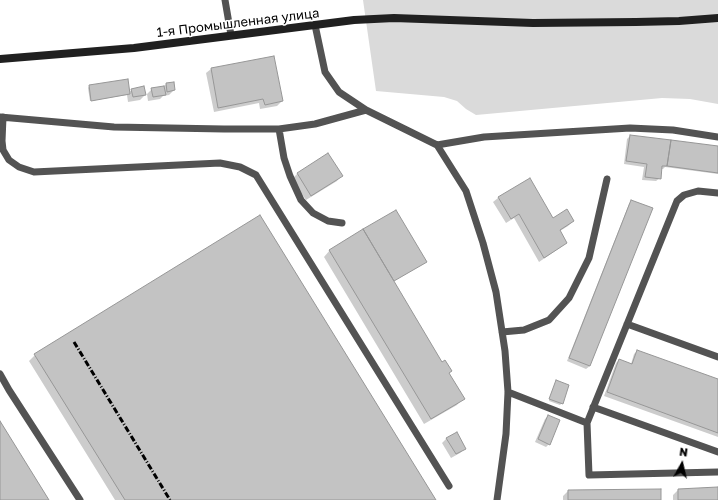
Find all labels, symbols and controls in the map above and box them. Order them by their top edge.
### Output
street label: 1-я Промышленная улица [156,5,320,41]
north arrow [662,444,702,484]
text: N [679,445,689,459]

